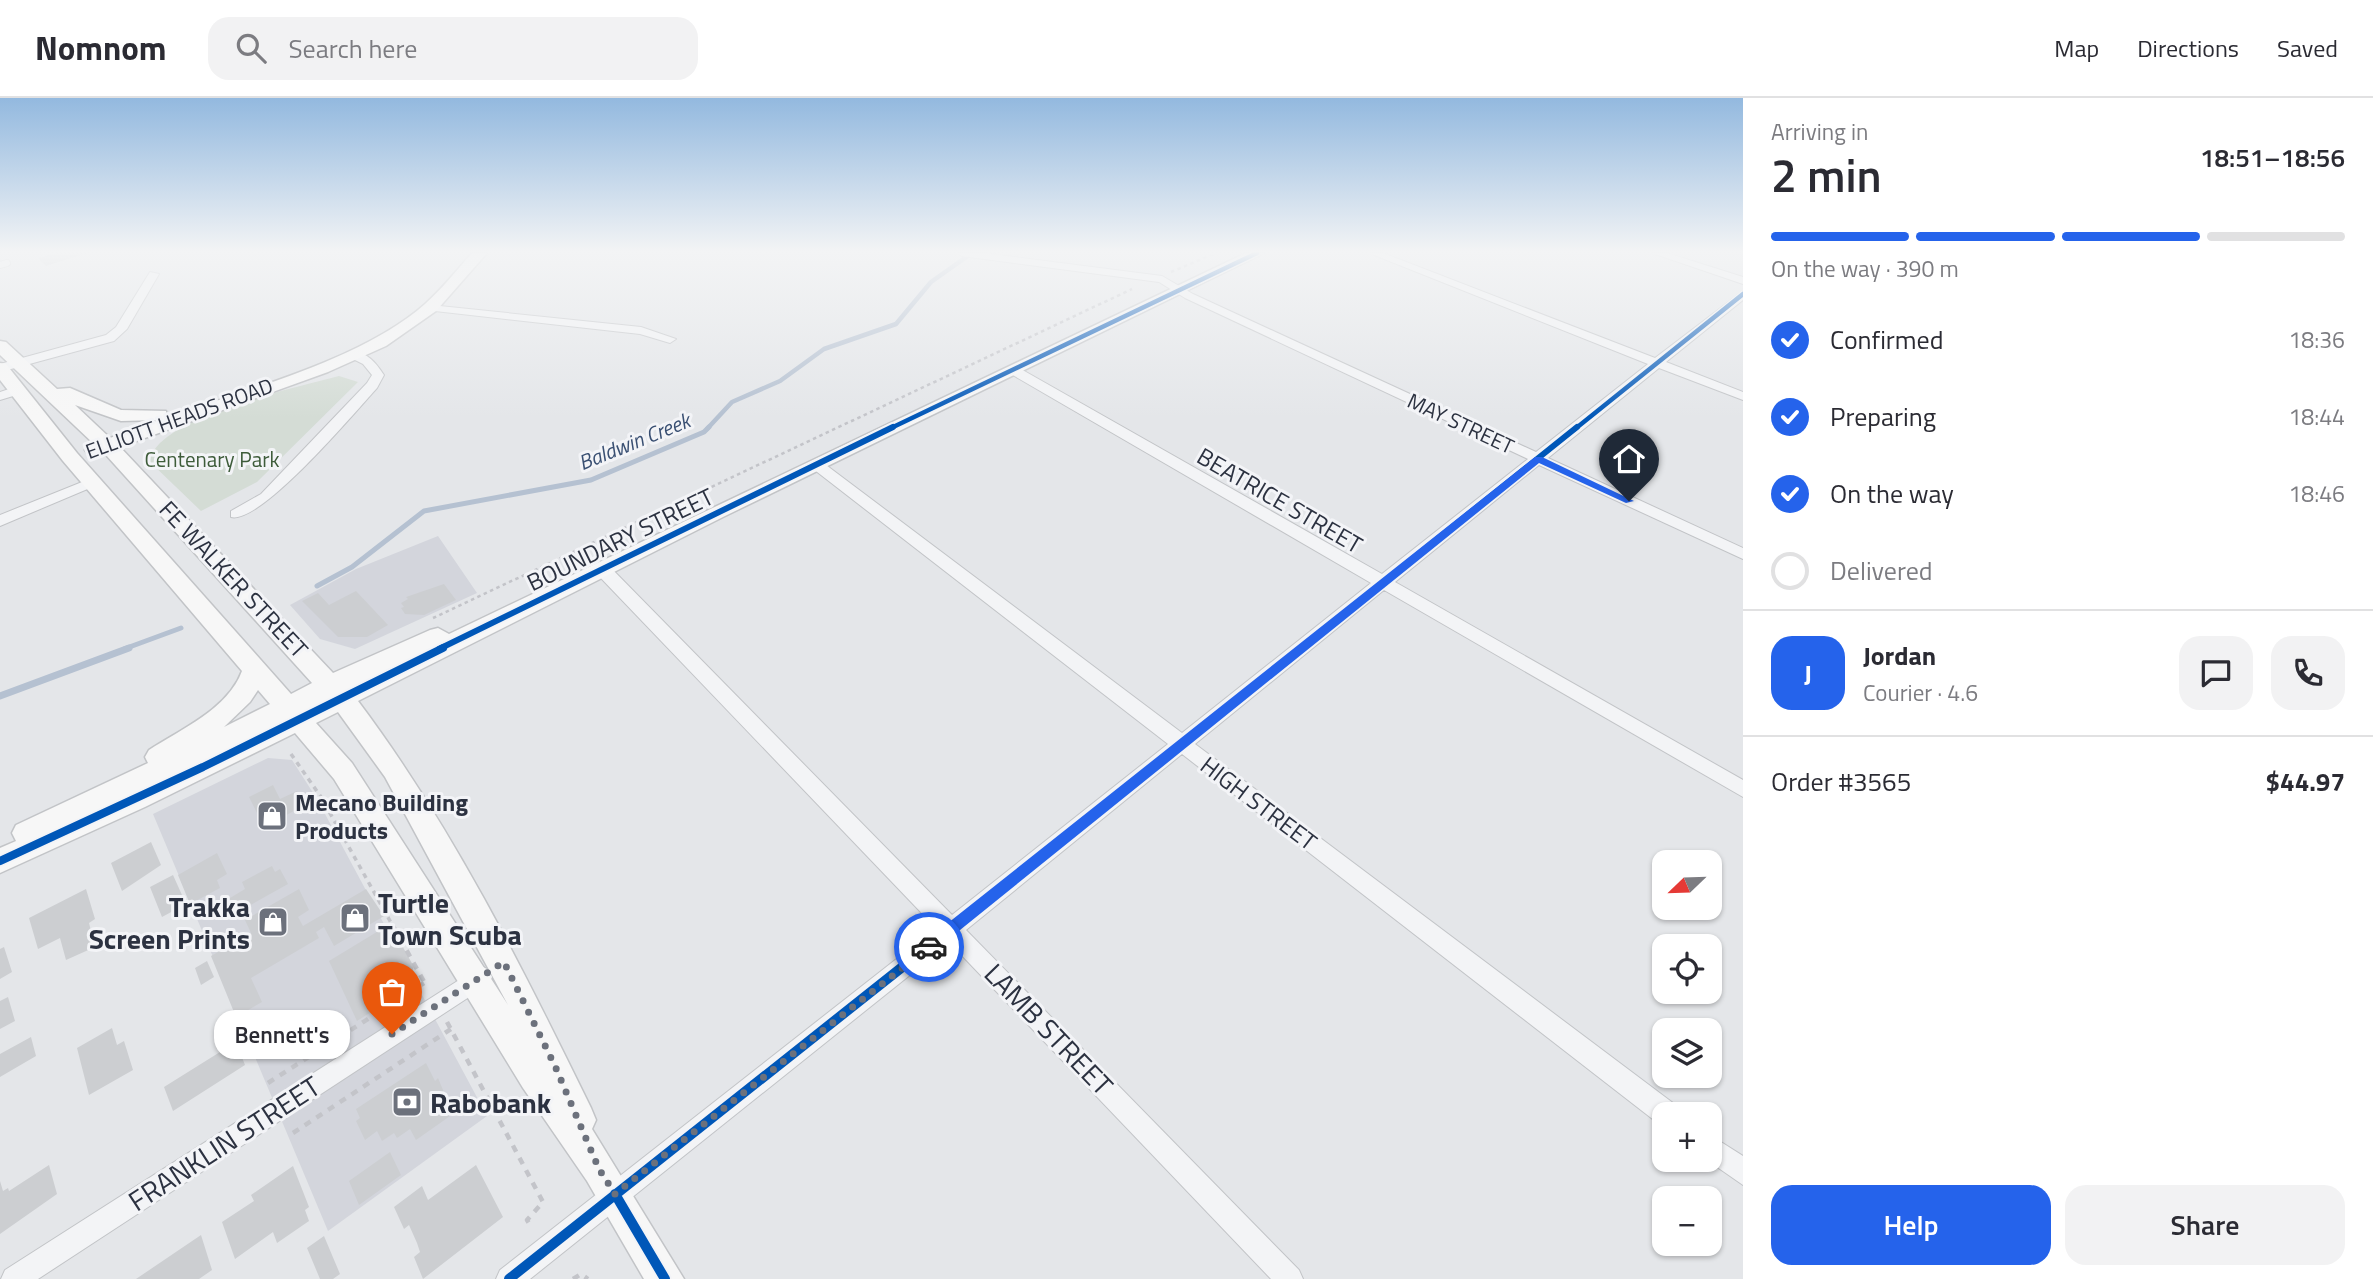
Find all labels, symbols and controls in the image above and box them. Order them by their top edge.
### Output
search box [208,17,698,80]
text: Nomnom [35,23,166,73]
icon: search [232,29,270,67]
text: Search here [288,29,417,68]
text: Map [2054,30,2099,66]
text: Directions [2137,30,2239,66]
text: Saved [2277,30,2338,66]
text: Arriving in [1771,114,1868,149]
text: 18:51–18:56 [2200,138,2345,177]
text: 2 min [1771,140,1882,210]
text: On the way · 390 m [1771,251,1959,286]
text: Confirmed [1830,320,1944,359]
icon: check [1771,321,1809,359]
text: 18:36 [2288,322,2345,357]
street label: ELLIOTT HEADS ROAD [81,369,277,467]
street label: MAY STREET [1402,384,1520,462]
text: Preparing [1830,397,1936,436]
icon: check [1771,398,1809,436]
text: 18:44 [2288,399,2345,434]
water label: Baldwin Creek [573,403,697,478]
pin [1599,429,1659,501]
street label: BEATRICE STREET [1191,438,1370,562]
icon: home [1610,440,1648,478]
park label: Centenary Park [144,443,280,475]
text: On the way [1830,474,1954,513]
icon: check [1771,475,1809,513]
text: 18:46 [2288,476,2345,511]
street label: BOUNDARY STREET [521,478,720,600]
street label: FE WALKER STREET [151,492,317,666]
text: Delivered [1830,551,1933,590]
text: Jordan [1863,636,1936,675]
button: chat [2179,636,2253,710]
button: phone [2271,636,2345,710]
text: J [1804,654,1812,693]
text: Courier · 4.6 [1863,675,1978,710]
street label: HIGH STREET [1193,747,1325,859]
text: Order #3565 [1771,762,1911,801]
text: $44.97 [2266,762,2345,801]
place label: Mecano Building Products [295,784,468,848]
shop icon: Mecano Building Products [255,799,289,833]
north arrow [1652,850,1722,920]
map controls [1652,850,1722,1256]
place label: Turtle Town Scuba [378,881,522,956]
place label: Trakka Screen Prints [89,885,250,960]
shop icon: Turtle Town Scuba [338,901,372,935]
shop icon: Trakka Screen Prints [256,905,290,939]
courier [894,912,964,982]
icon: car [910,928,948,966]
button: locate [1652,934,1722,1004]
street label: LAMB STREET [975,953,1124,1105]
pin [362,962,422,1034]
icon: bag [373,973,411,1011]
callout: Bennett's [214,1010,350,1058]
text: Bennett's [235,1017,330,1052]
button: layers [1652,1018,1722,1088]
street label: FRANKLIN STREET [119,1064,329,1221]
place label: Rabobank [430,1081,552,1124]
bank icon: Rabobank [390,1085,424,1119]
button: + [1652,1102,1722,1172]
button: Help [1771,1185,2051,1265]
button: Share [2065,1185,2345,1265]
button: − [1652,1186,1722,1256]

